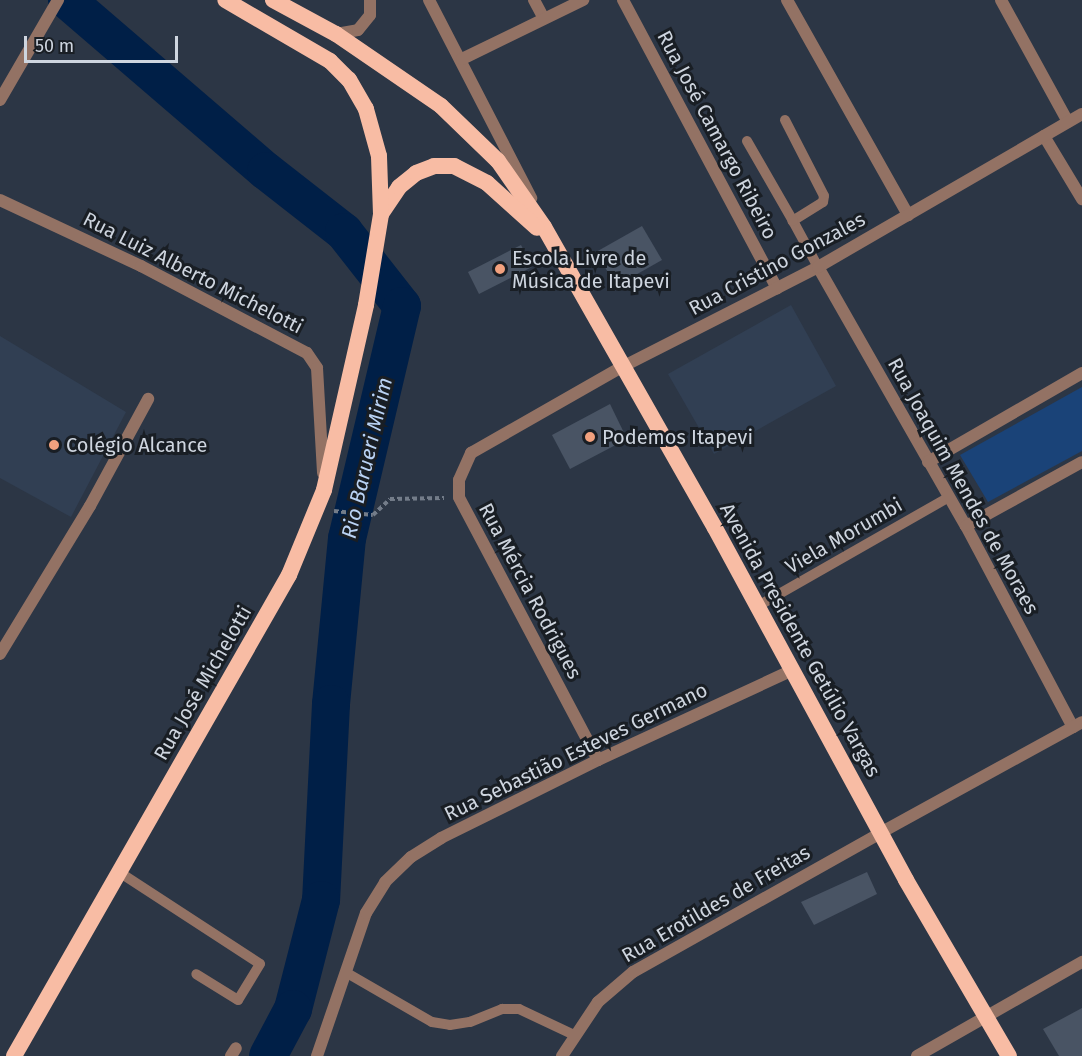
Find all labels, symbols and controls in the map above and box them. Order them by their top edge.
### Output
scale bar [27,24,182,62]
street label: Rua José Camargo Ribeiro [652,27,782,243]
text: 50 m [35,35,74,57]
street label: Rua Luiz Alberto Michelotti [79,207,307,339]
street label: Rua Cristino Gonzales [685,207,869,321]
place label: Escola Livre de Música de Itapevi [512,246,670,293]
marker: Escola Livre de Música de Itapevi [493,262,507,276]
street label: Rua Joaquim Mendes de Moraes [882,354,1044,618]
water label: Rio Barueri Mirim [336,375,398,541]
place label: Podemos Itapevi [602,425,753,449]
marker: Podemos Itapevi [583,430,597,444]
place label: Colégio Alcance [66,433,207,457]
marker: Colégio Alcance [47,438,61,452]
street label: Viela Morumbi [781,493,907,579]
street label: Rua Mércia Rodrigues [473,499,587,683]
street label: Avenida Presidente Getúlio Vargas [715,499,885,781]
street label: Rua José Michelotti [149,602,257,764]
street label: Rua Sebastião Esteves Germano [441,678,711,826]
street label: Rua Erotildes de Freitas [618,840,814,968]

